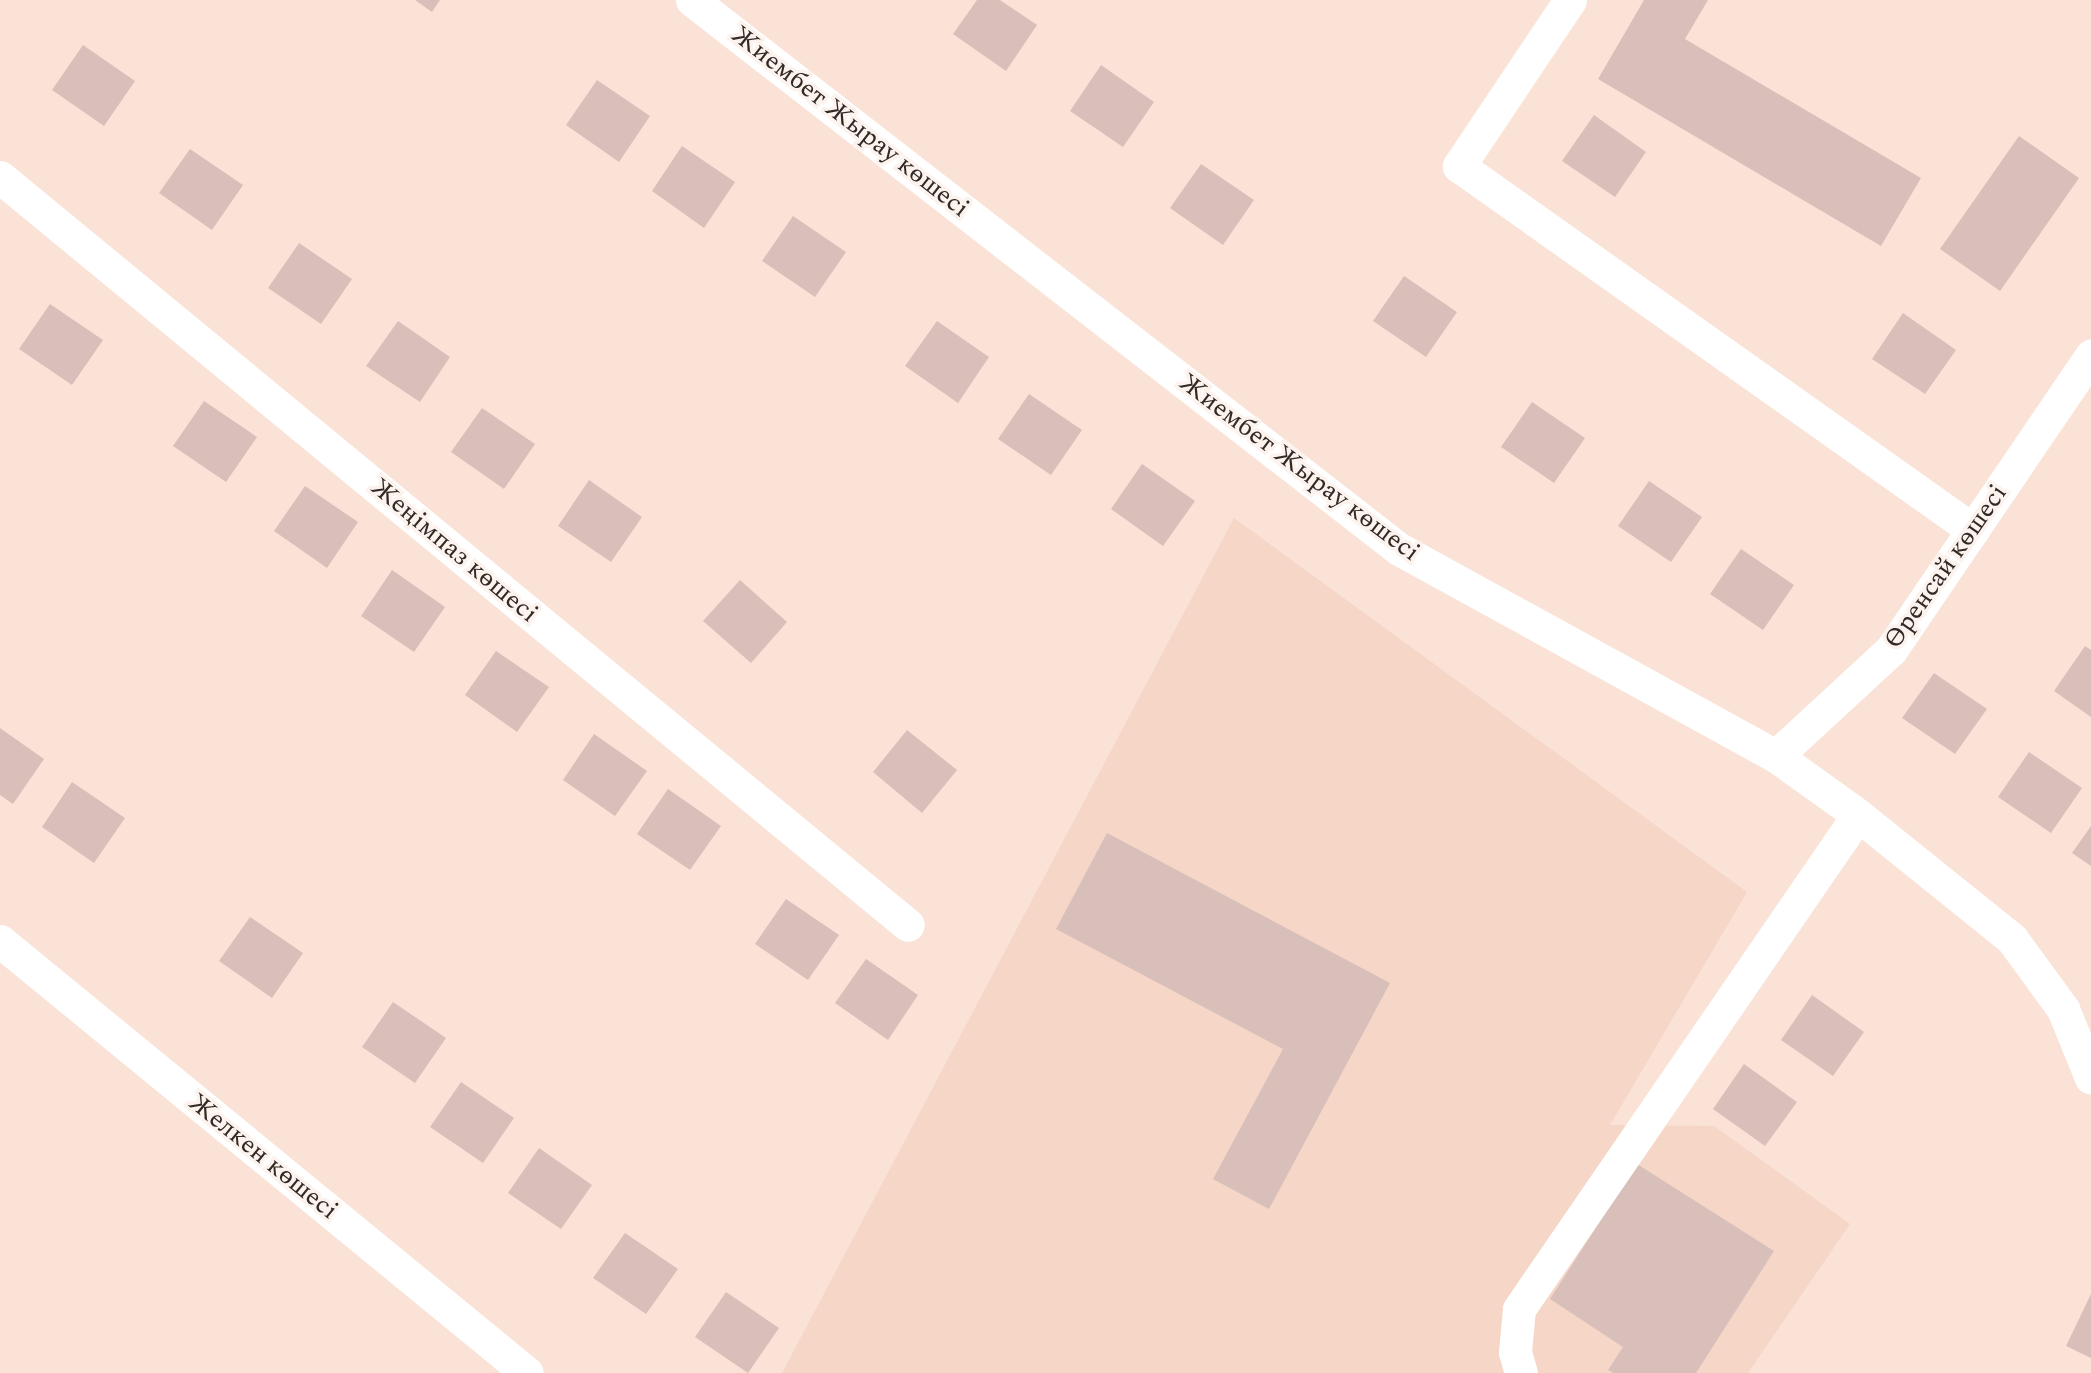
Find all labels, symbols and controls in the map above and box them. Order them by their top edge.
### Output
street label: Жиембет Жырау көшесі [725,20,975,224]
street label: Жиембет Жырау көшесі [1173,367,1425,569]
street label: Жеңімпаз көшесі [364,472,544,630]
street label: Өренсай көшесі [1878,479,2014,655]
street label: Желкен көшесі [182,1087,344,1227]

